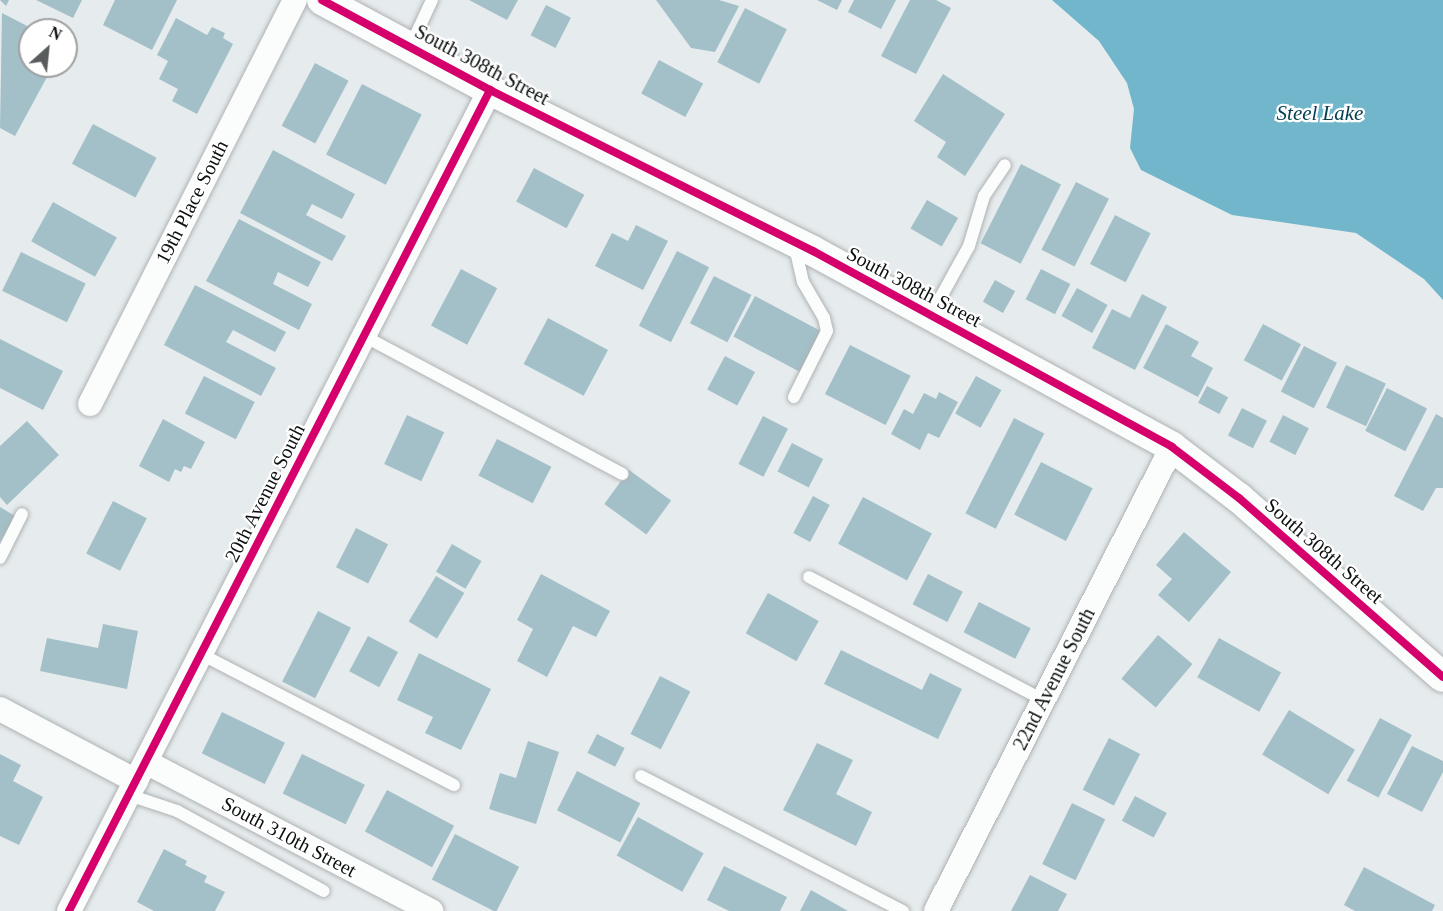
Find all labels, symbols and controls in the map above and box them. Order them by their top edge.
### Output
north arrow [18,18,78,78]
street label: South 308th Street [411,19,553,111]
text: N [46,23,65,43]
water label: Steel Lake [1277,100,1363,126]
street label: 19th Place South [151,136,233,268]
street label: South 308th Street [843,241,985,333]
street label: 20th Avenue South [220,419,310,567]
street label: South 308th Street [1260,493,1388,609]
street label: 22nd Avenue South [1008,603,1100,755]
street label: South 310th Street [218,791,360,883]

